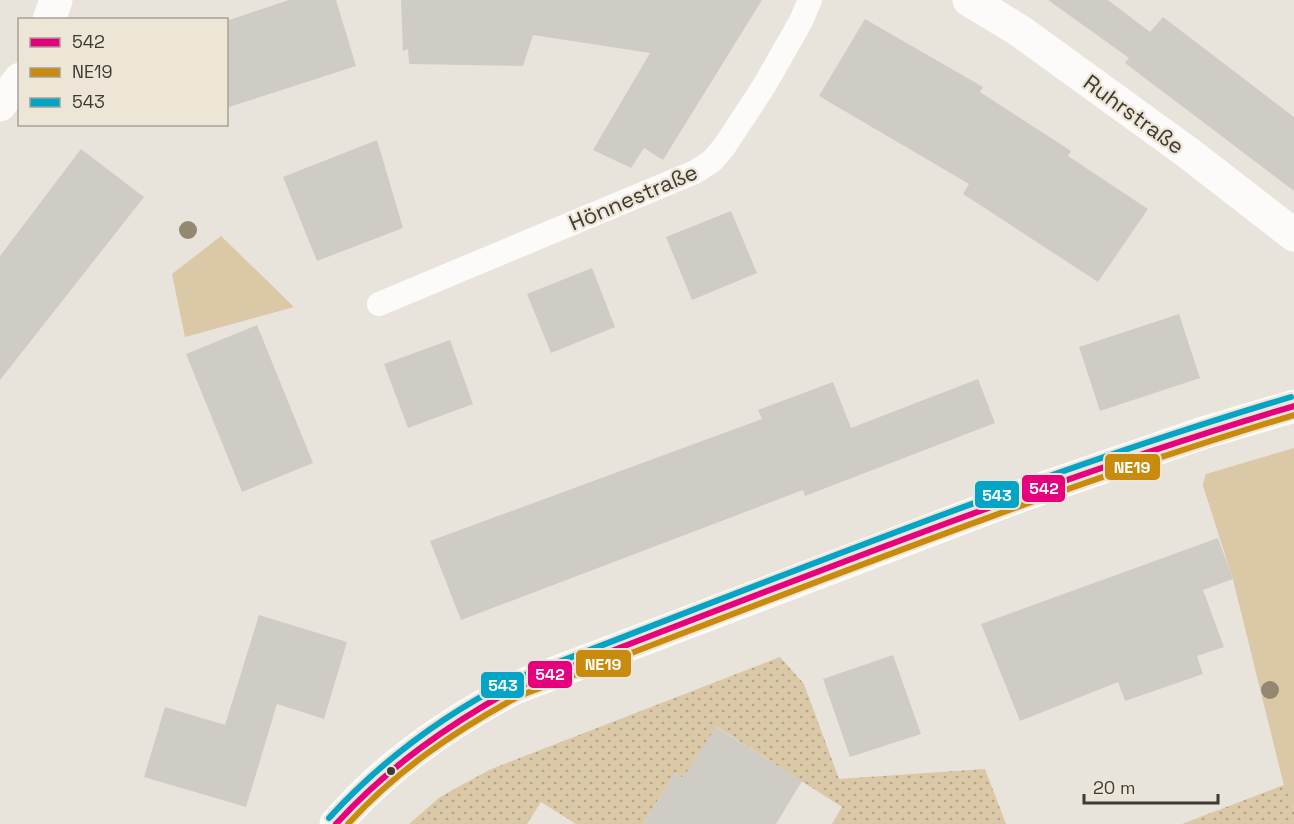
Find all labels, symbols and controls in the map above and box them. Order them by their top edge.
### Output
legend [18,18,228,126]
text: 542 [72,30,105,53]
text: NE19 [72,60,113,83]
street label: Ruhrstraße [1078,68,1190,160]
text: 543 [72,90,105,113]
street label: Hönnestraße [565,157,701,237]
line badge: NE19 [1104,453,1161,481]
text: NE19 [1114,457,1150,478]
line badge: 542 [1021,474,1066,503]
text: 542 [1029,478,1059,499]
line badge: 543 [974,480,1020,509]
text: 543 [982,485,1012,506]
line badge: NE19 [575,649,632,678]
text: NE19 [585,654,621,675]
line badge: 542 [527,660,573,689]
text: 542 [535,664,565,685]
line badge: 543 [480,671,525,699]
text: 543 [488,675,518,696]
unlabelled marker [385,765,397,777]
scale bar [1084,767,1218,805]
text: 20 m [1093,776,1136,799]

